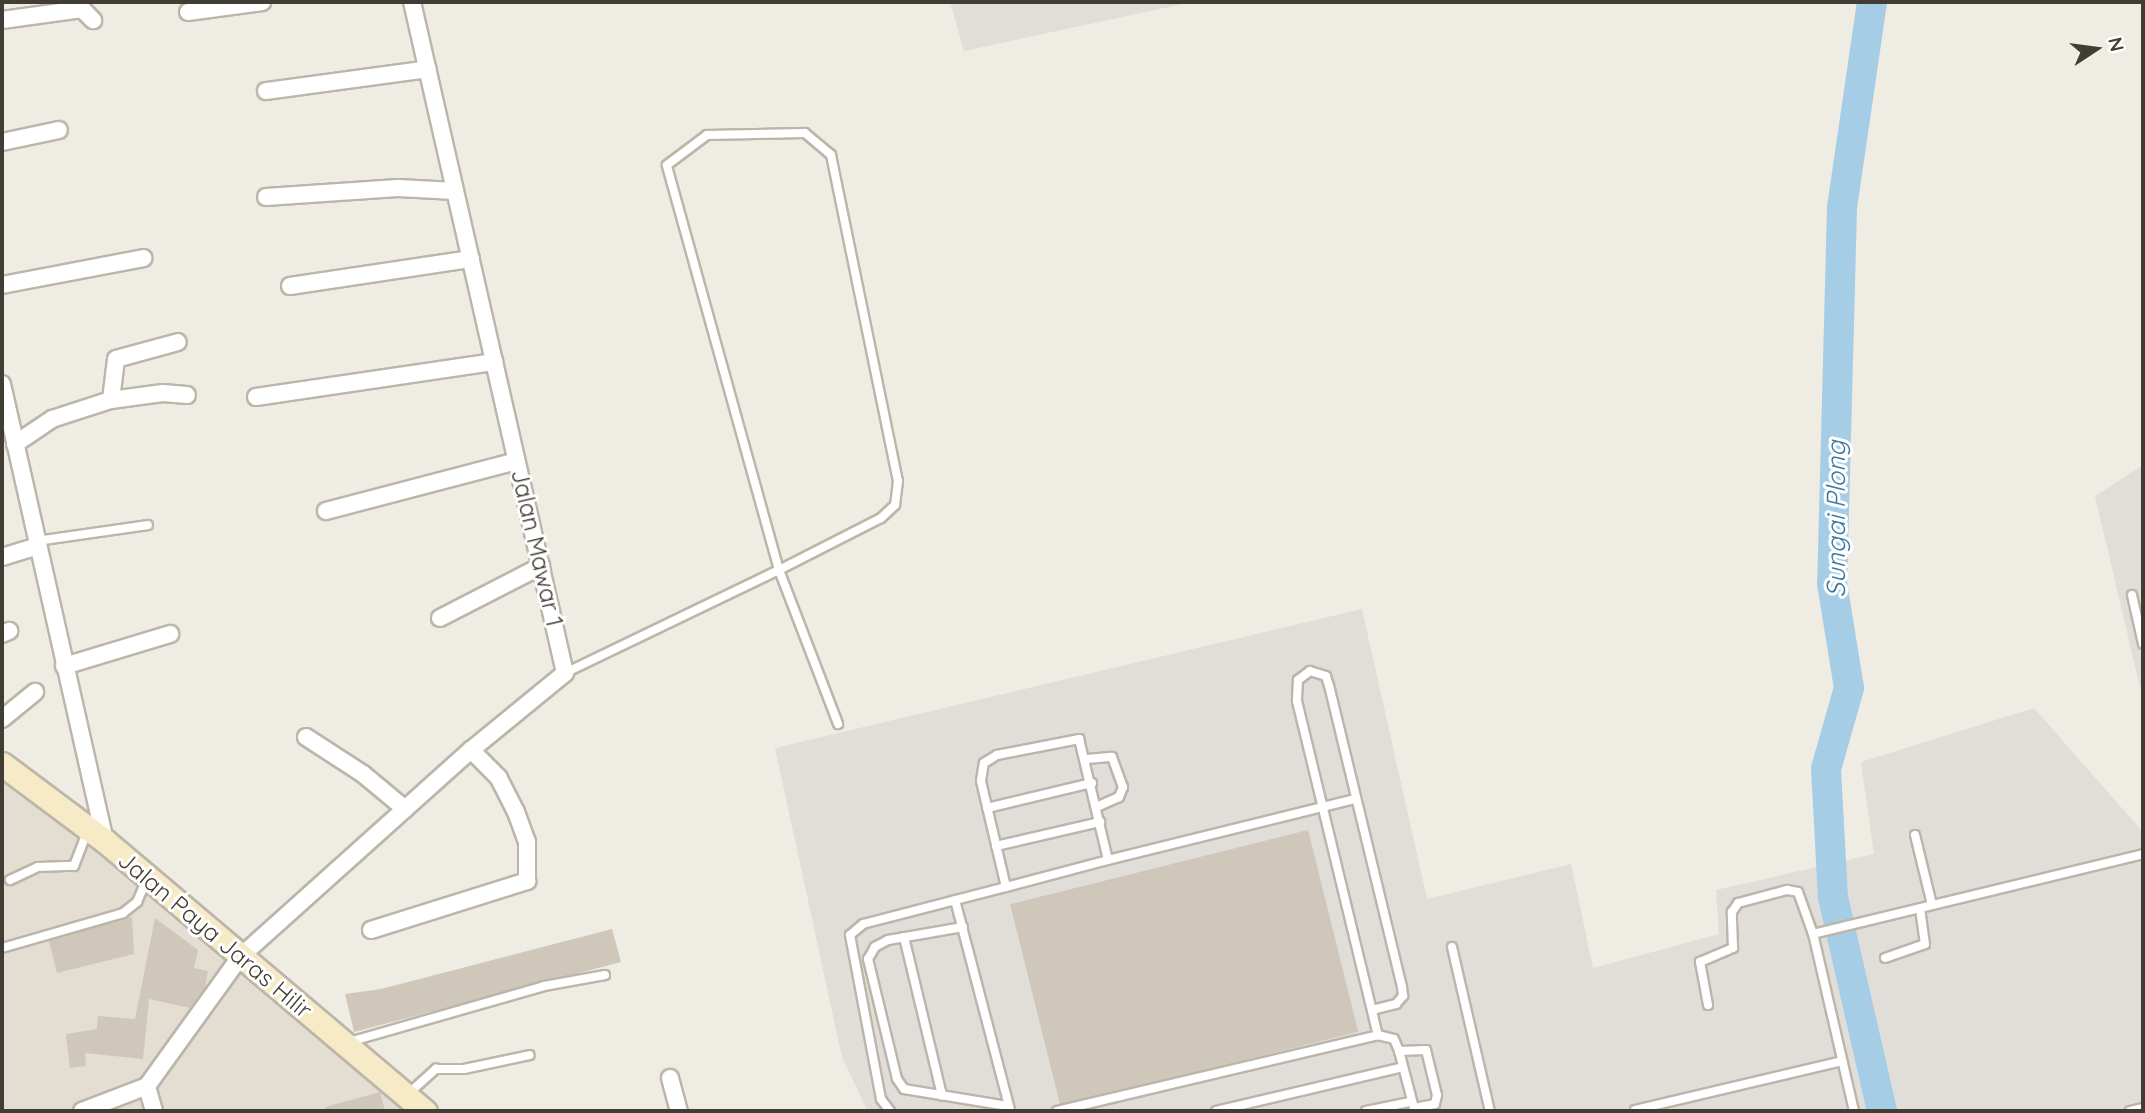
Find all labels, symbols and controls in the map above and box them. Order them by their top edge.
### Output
north arrow [2061,14,2131,84]
text: N [2103,35,2130,54]
water label: Sungai Plong [1820,440,1852,598]
street label: Jalan Mawar 1 [505,467,569,629]
street label: Jalan Paya Jaras Hilir [112,846,318,1024]

